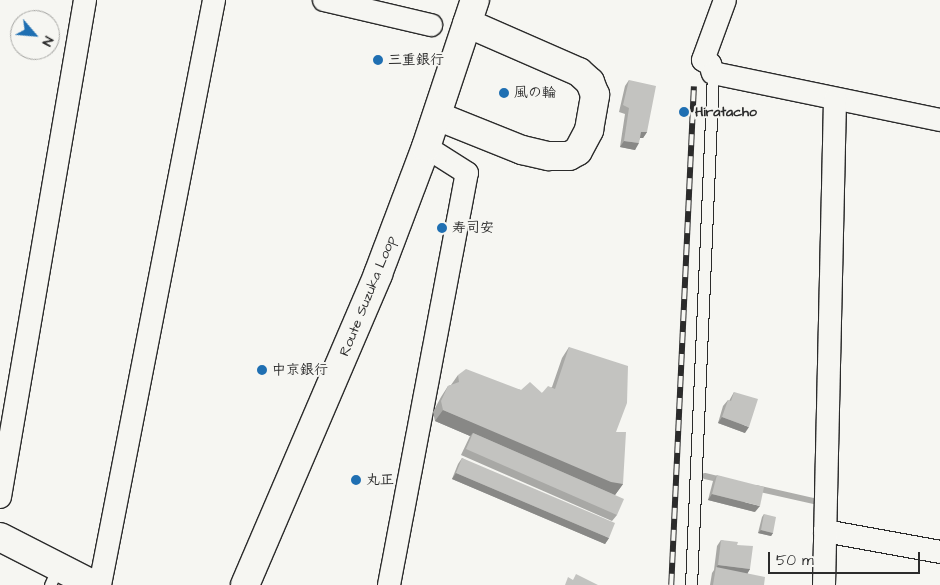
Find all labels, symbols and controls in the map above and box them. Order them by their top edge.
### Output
north arrow [10,10,60,60]
text: N [37,33,58,50]
place label: 三重銀行 [388,52,444,68]
marker: 三重銀行 [372,54,384,66]
place label: 風の輪 [514,85,556,101]
marker: 風の輪 [498,87,510,99]
place label: Hiratacho [695,104,757,120]
marker: Hiratacho [677,105,691,119]
place label: 寿司安 [452,220,494,236]
marker: 寿司安 [436,222,448,234]
street label: Route Suzuka Loop [336,233,400,359]
place label: 中京銀行 [272,362,328,378]
marker: 中京銀行 [256,364,268,376]
place label: 丸正 [366,472,394,488]
marker: 丸正 [350,474,362,486]
scale bar [770,542,922,574]
text: 50 m [776,550,814,571]

